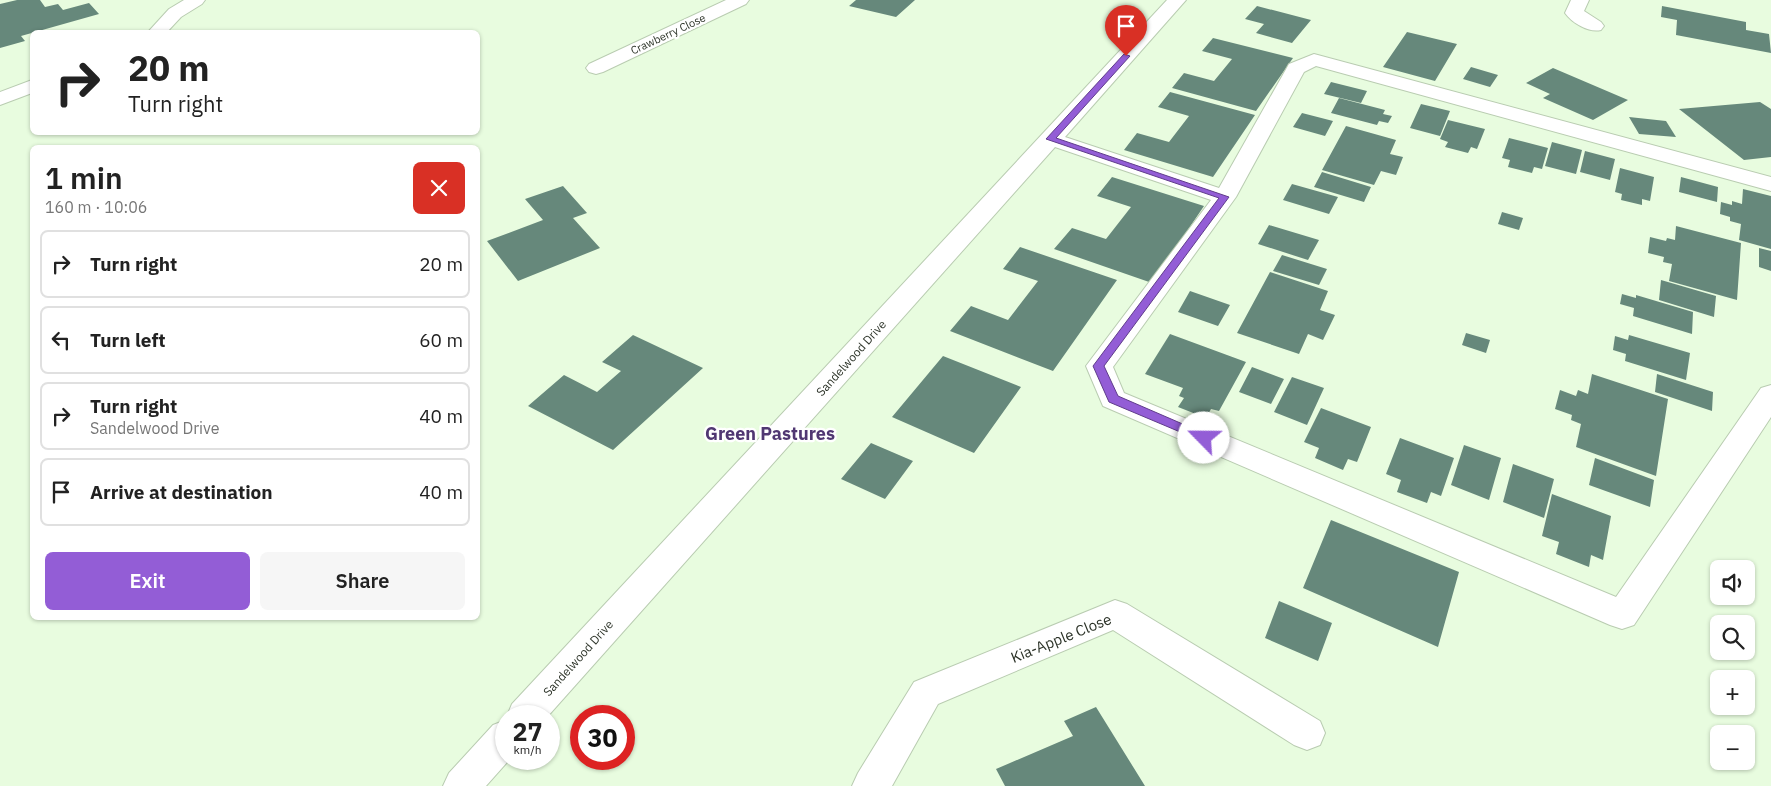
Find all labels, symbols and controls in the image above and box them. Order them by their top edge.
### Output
pin [1105,5,1147,56]
street label: Crawberry Close [628,11,708,57]
icon: arrive [1112,12,1140,40]
text: 20 m [128,45,210,91]
icon: right [45,50,110,115]
text: Turn right [128,89,223,118]
text: 1 min [45,158,123,197]
button: close [413,162,465,214]
text: 160 m · 10:06 [45,197,147,217]
icon: right [47,250,75,278]
text: Turn right [90,252,177,276]
text: 20 m [419,252,463,276]
street label: Sandelwood Drive [813,317,889,399]
icon: left [47,326,75,354]
text: Turn left [90,328,166,352]
text: 60 m [419,328,463,352]
text: Turn right [90,394,177,418]
icon: right [47,402,75,430]
text: 40 m [419,404,463,428]
position arrow [1177,411,1229,463]
text: Sandelwood Drive [90,418,220,438]
district label: Green Pastures [705,422,835,445]
icon: arrive [47,478,75,506]
text: Arrive at destination [90,480,273,504]
text: 40 m [419,480,463,504]
button: Exit [45,552,250,610]
button: Share [260,552,465,610]
map controls [1710,560,1755,770]
button: sound [1710,560,1755,605]
street label: Kia-Apple Close [1008,609,1114,667]
button: search [1710,615,1755,660]
street label: Sandelwood Drive [540,617,616,699]
button: + [1710,670,1755,715]
speed limit sign: 30 [570,705,635,770]
text: 27 [512,715,543,748]
button: − [1710,725,1755,770]
text: km/h [513,742,542,757]

